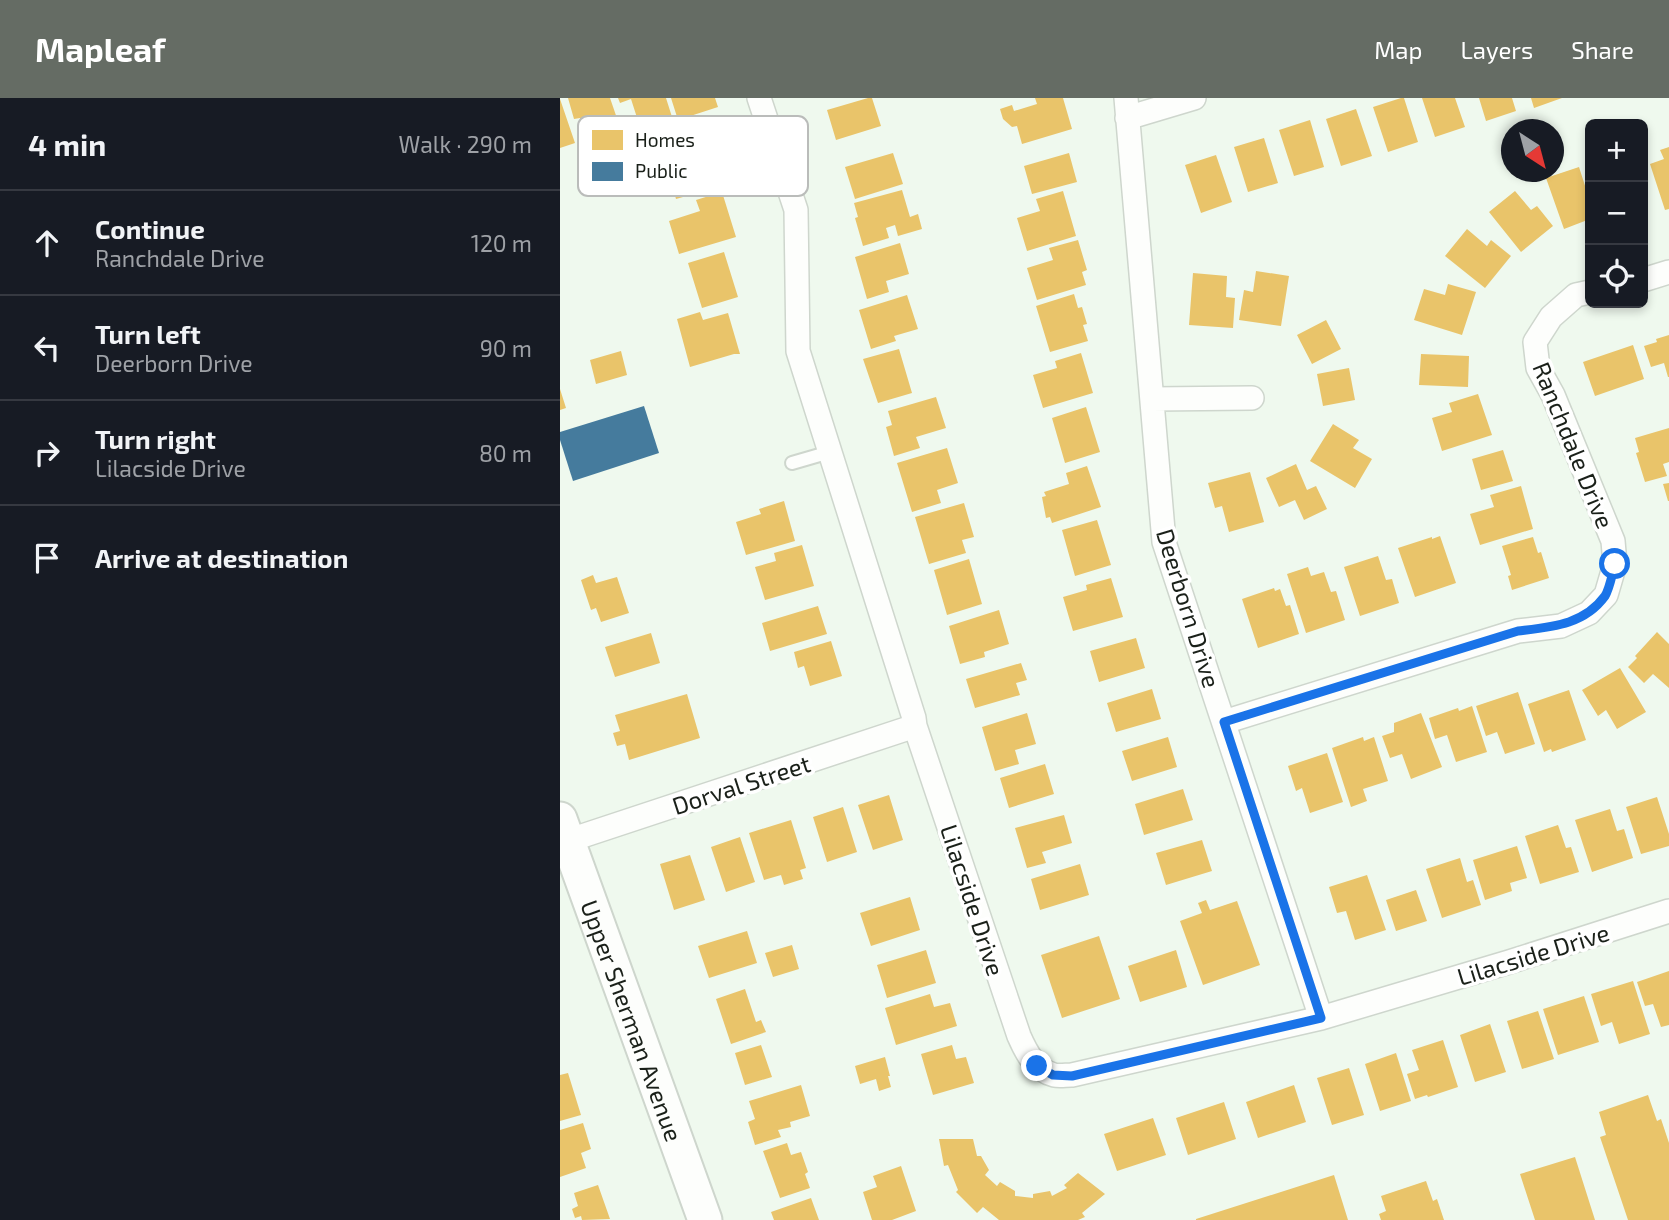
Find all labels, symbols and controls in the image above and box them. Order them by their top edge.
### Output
text: Mapleaf [35,29,165,69]
text: Map [1374,35,1422,64]
text: Layers [1460,35,1533,64]
text: Share [1571,35,1634,64]
legend [578,116,808,196]
north arrow [1501,119,1564,182]
map controls [1585,119,1648,308]
button: + [1585,119,1648,182]
text: 4 min [28,126,106,162]
text: Homes [635,128,695,151]
text: Walk · 290 m [399,130,532,158]
text: Public [635,159,688,182]
button: − [1585,182,1648,245]
text: Continue [95,213,205,244]
icon: ahead [28,224,66,262]
text: 120 m [471,229,532,257]
text: Ranchdale Drive [95,244,265,272]
button: locate [1585,245,1648,308]
text: Turn left [95,318,201,349]
icon: left [28,329,66,367]
text: 90 m [480,334,532,362]
text: Deerborn Drive [95,349,253,377]
street label: Ranchdale Drive [1527,358,1621,532]
text: Turn right [95,423,216,454]
icon: right [28,434,66,472]
text: 80 m [479,439,532,467]
text: Lilacside Drive [95,454,246,482]
street label: Deerborn Drive [1151,525,1227,691]
icon: arrive [28,539,66,577]
text: Arrive at destination [95,542,348,573]
route start [1599,548,1630,579]
street label: Dorval Street [668,748,814,820]
street label: Lilacside Drive [935,821,1011,979]
street label: Upper Sherman Avenue [576,896,690,1145]
street label: Lilacside Drive [1453,917,1613,991]
route end [1021,1050,1052,1081]

